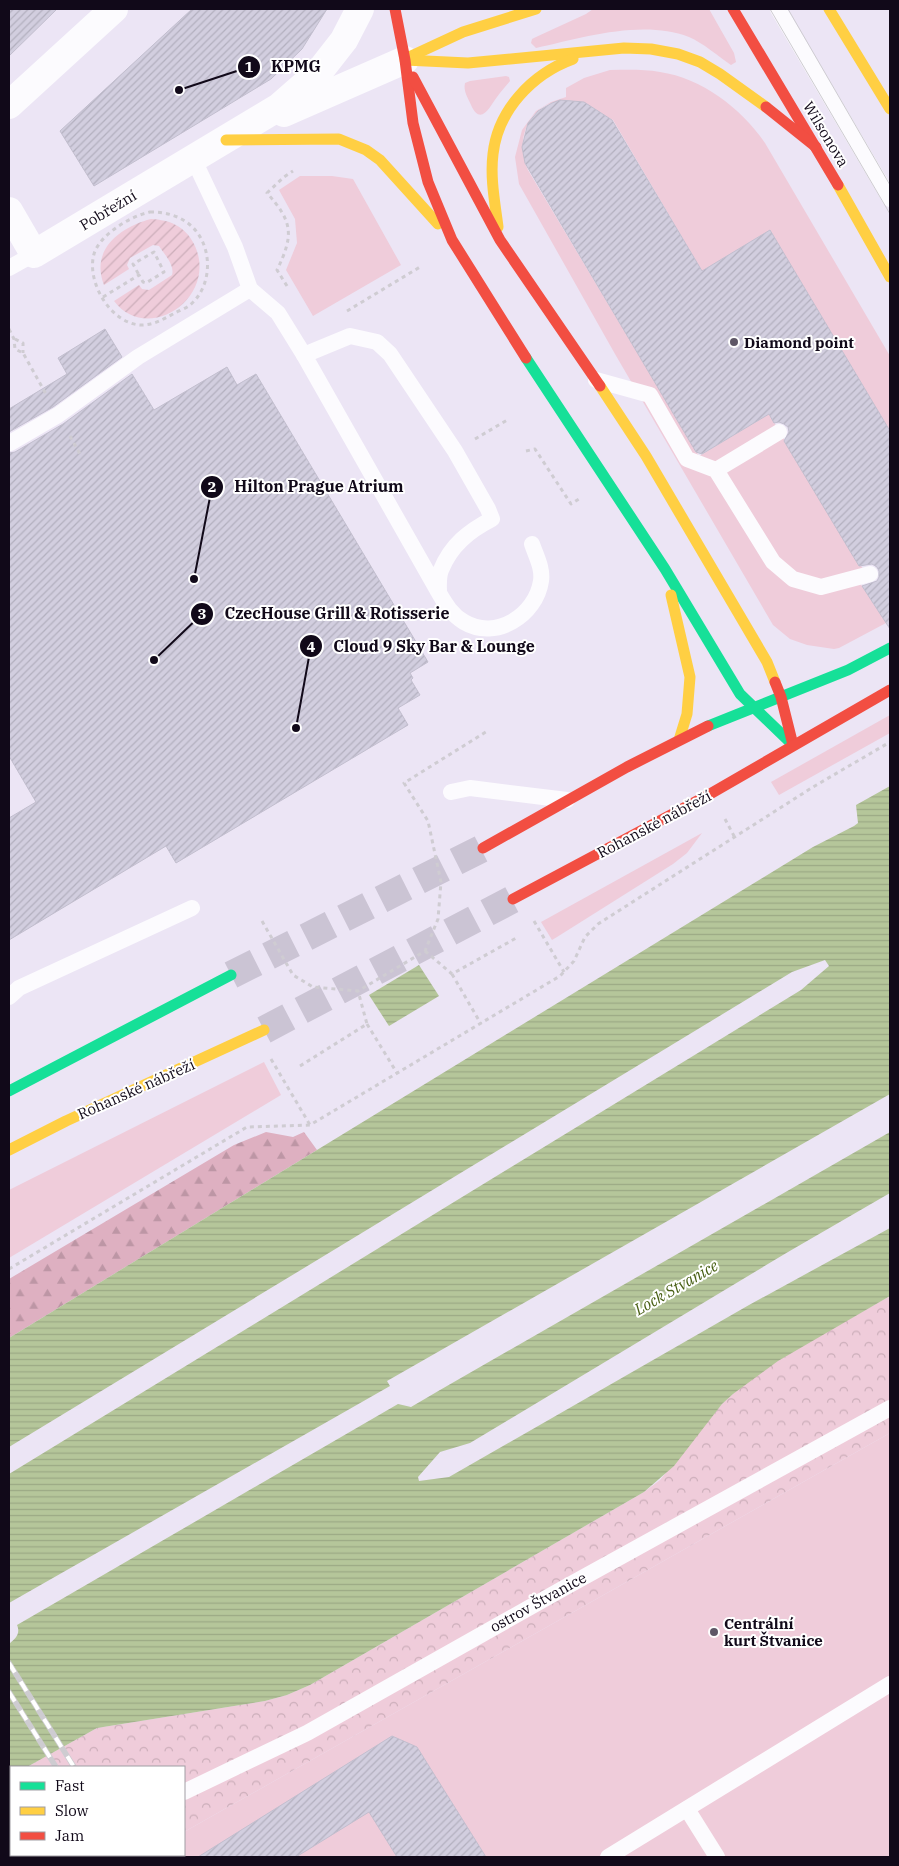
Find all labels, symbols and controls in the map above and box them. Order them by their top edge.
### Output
callout: KPMG [236,51,331,82]
text: KPMG [271,56,321,76]
text: 1 [244,57,254,76]
street label: Wilsonova [799,98,853,170]
street label: Pobřežní [76,185,140,234]
place label: Diamond point [744,333,854,352]
marker: Diamond point [728,336,740,348]
callout: Hilton Prague Atrium [199,471,414,502]
text: Hilton Prague Atrium [234,476,404,496]
text: 2 [207,477,217,496]
callout: CzecHouse Grill & Rotisserie [189,598,459,629]
text: CzecHouse Grill & Rotisserie [225,603,449,623]
text: 3 [197,604,207,623]
callout: Cloud 9 Sky Bar & Lounge [298,631,545,662]
text: Cloud 9 Sky Bar & Lounge [333,636,535,656]
text: 4 [306,637,316,656]
street label: Rohanské nábřeží [594,786,714,862]
street label: Rohanské nábřeží [74,1055,198,1123]
water label: Lock Stvanice [630,1255,721,1319]
street label: ostrov Štvanice [486,1568,590,1636]
place label: Centrální kurt Štvanice [724,1614,823,1650]
marker: Centrální kurt Štvanice [708,1626,720,1638]
legend [10,1766,185,1856]
text: Fast [55,1776,85,1795]
text: Slow [55,1801,89,1820]
text: Jam [55,1826,84,1845]

